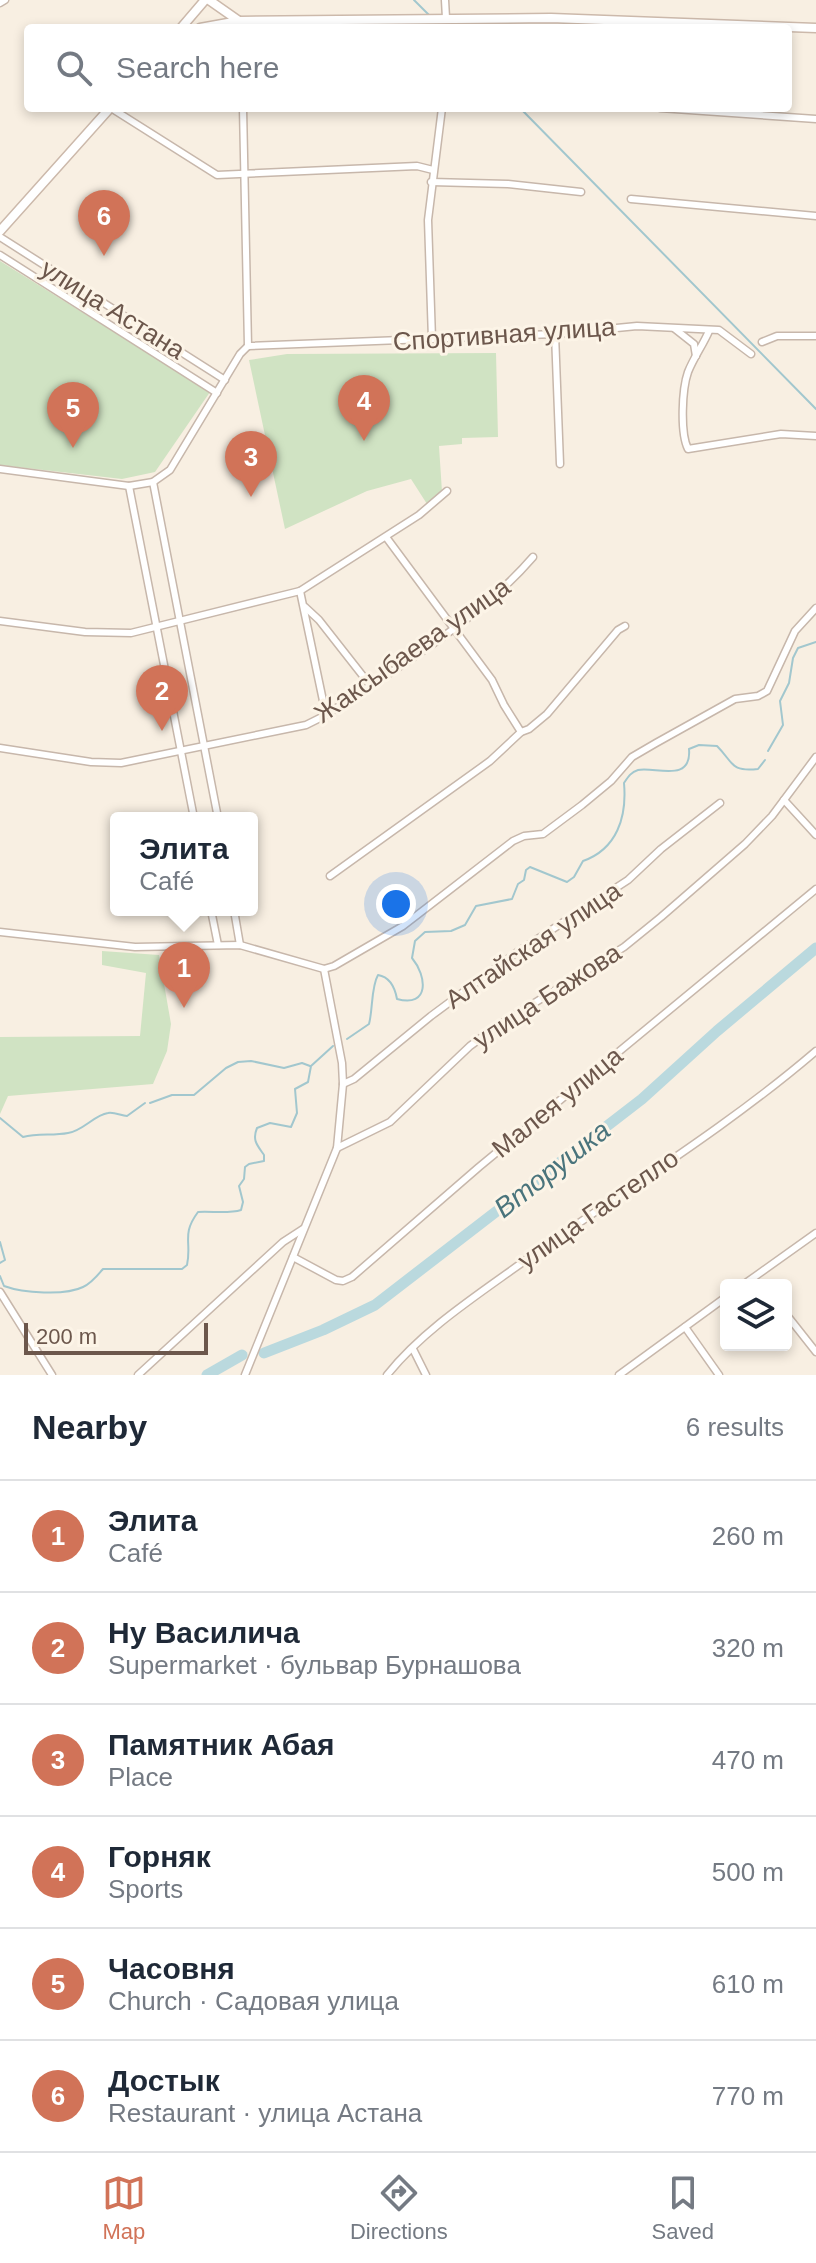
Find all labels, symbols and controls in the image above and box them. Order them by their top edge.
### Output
search box [24,24,792,112]
icon: search [52,46,96,90]
text: Search here [116,51,279,84]
pin: 6 [78,190,130,256]
street label: улица Астана [36,253,191,365]
street label: Спортивная улица [392,311,617,357]
pin: 4 [338,375,390,441]
pin: 5 [47,382,99,448]
pin: 3 [225,431,277,497]
street label: Жаксыбаева улица [308,571,516,729]
pin: 2 [136,665,188,731]
popup [110,812,258,916]
text: Элита [139,832,229,865]
text: Café [139,866,194,896]
street label: Алтайская улица [440,875,627,1015]
your location [376,884,416,924]
street label: улица Бажова [468,937,627,1055]
pin: 1 [158,942,210,1008]
street label: Малея улица [486,1040,629,1164]
water label: Вторушка [488,1114,616,1224]
street label: улица Гастелло [512,1142,684,1276]
map controls [720,1279,792,1351]
button: layers [720,1279,792,1351]
scale bar [24,1319,208,1355]
text: 200 m [36,1324,97,1349]
text: Nearby [32,1408,147,1446]
text: 6 results [686,1412,784,1442]
text: Элита [108,1504,197,1537]
text: 1 [51,1521,65,1551]
text: 260 m [712,1521,784,1551]
text: Café [108,1538,163,1568]
text: Ну Василича [108,1616,300,1649]
text: 2 [51,1633,65,1663]
text: 320 m [712,1633,784,1663]
text: Supermarket · бульвар Бурнашова [108,1650,521,1680]
text: Памятник Абая [108,1728,335,1761]
text: 3 [51,1745,65,1775]
text: 470 m [712,1745,784,1775]
text: Place [108,1762,173,1792]
text: Горняк [108,1840,211,1873]
text: 4 [51,1857,65,1887]
text: 500 m [712,1857,784,1887]
text: Sports [108,1874,183,1904]
text: Часовня [108,1952,235,1985]
text: 5 [51,1969,65,1999]
text: 610 m [712,1969,784,1999]
text: Church · Садовая улица [108,1986,399,2016]
text: Достык [108,2064,220,2097]
text: 6 [51,2081,65,2111]
text: 770 m [712,2081,784,2111]
text: Restaurant · улица Астана [108,2098,422,2128]
tab: Map [102,2171,146,2245]
tab: Directions [350,2171,448,2245]
tab: Saved [652,2171,714,2245]

